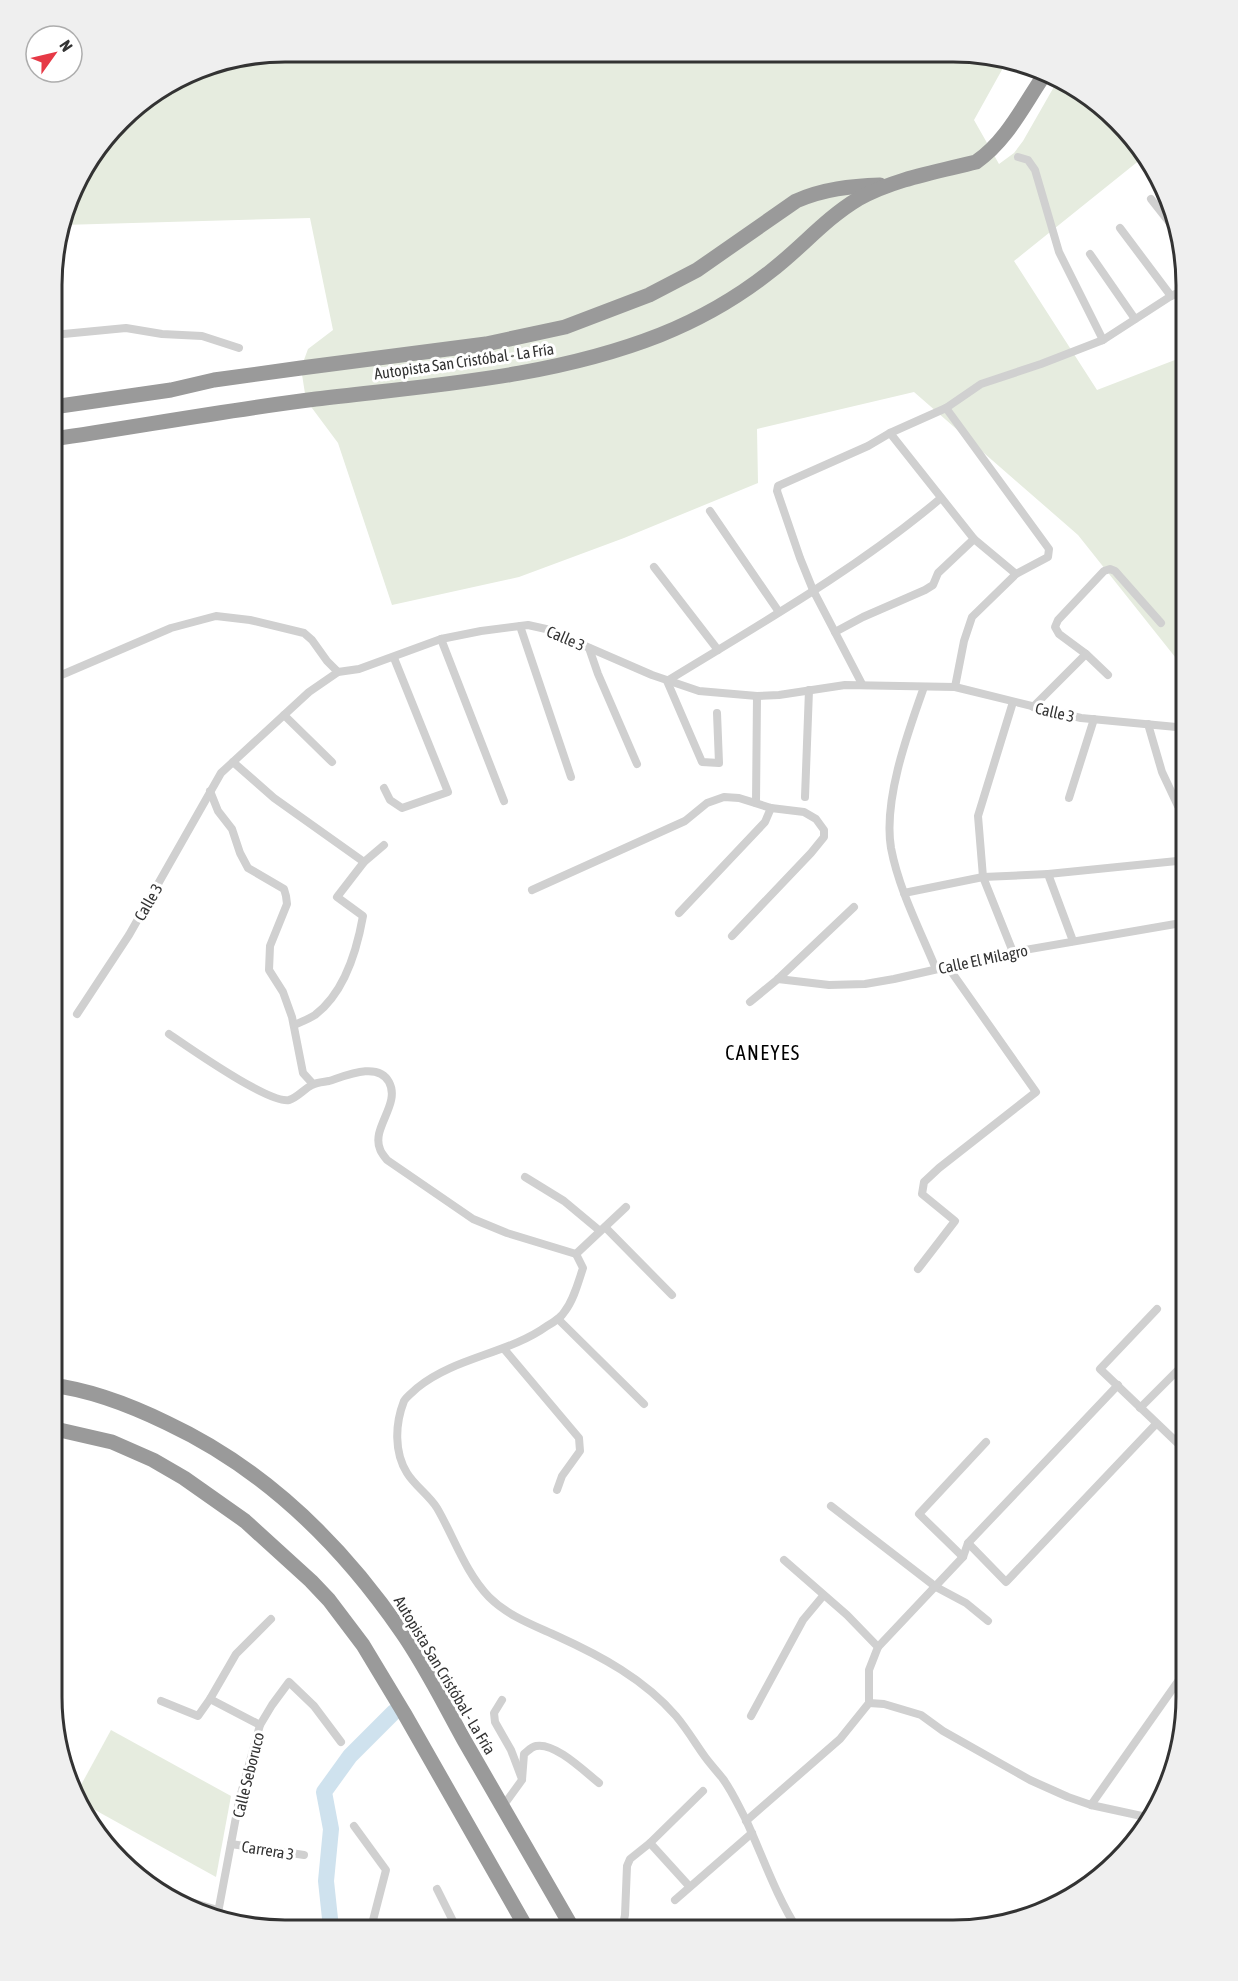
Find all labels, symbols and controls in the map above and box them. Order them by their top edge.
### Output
north arrow [24,24,84,84]
text: N [56,37,77,55]
street label: Autopista San Cristóbal - La Fría [373,339,555,384]
street label: Calle 3 [544,622,588,654]
street label: Calle 3 [1034,699,1076,725]
street label: Calle 3 [130,880,166,924]
street label: Calle El Milagro [937,941,1030,978]
district label: CANEYES [725,1041,801,1064]
street label: Autopista San Cristóbal - La Fría [390,1593,499,1758]
street label: Calle Seboruco [229,1730,267,1820]
street label: Carrera 3 [240,1837,296,1863]

